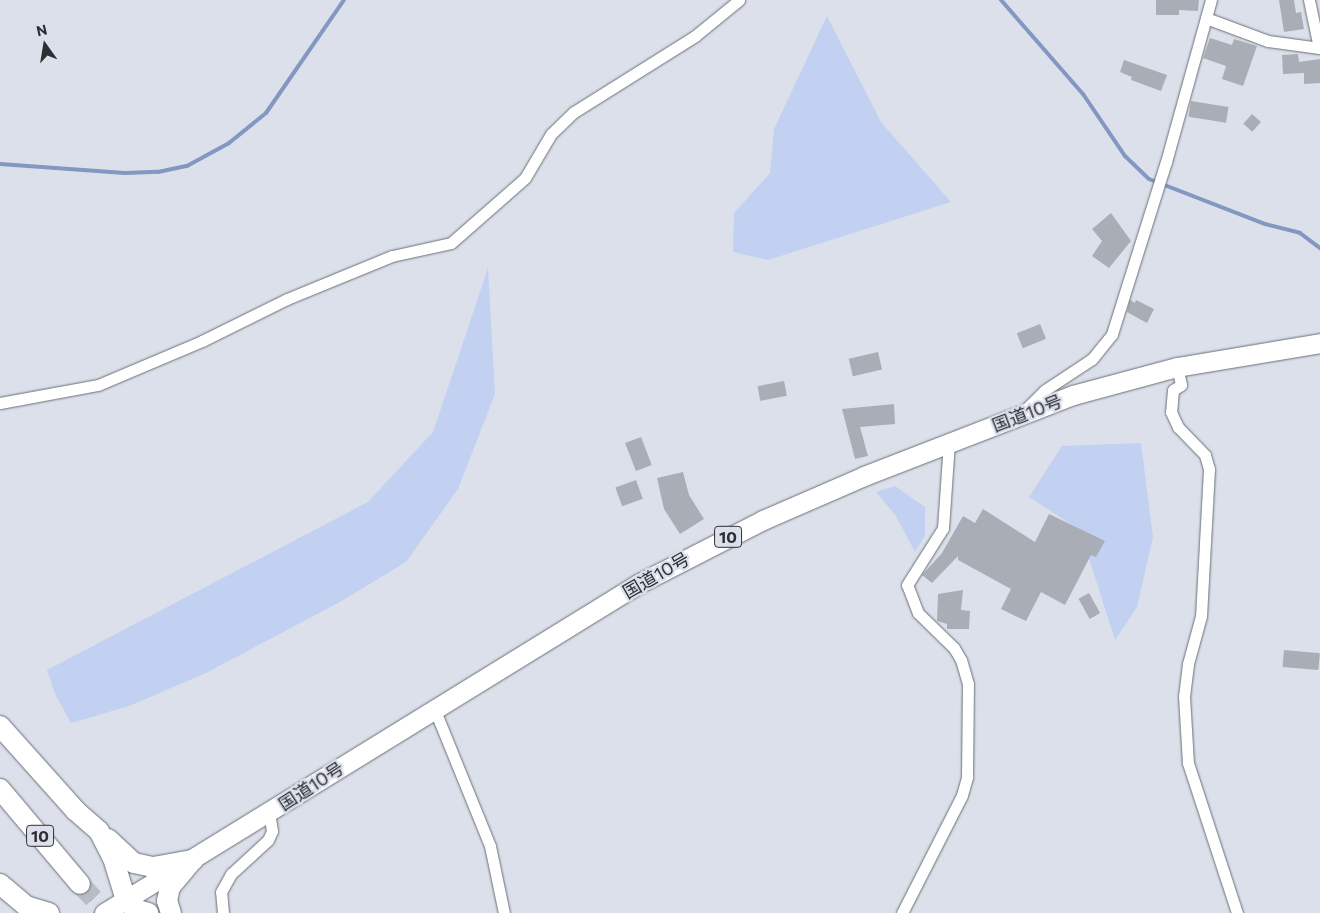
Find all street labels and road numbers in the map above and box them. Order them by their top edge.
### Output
street label: 国道10号 [989,390,1065,436]
road number: 10 [713,524,743,550]
street label: 国道10号 [619,547,693,603]
street label: 国道10号 [274,757,348,815]
road number: 10 [25,822,55,849]

